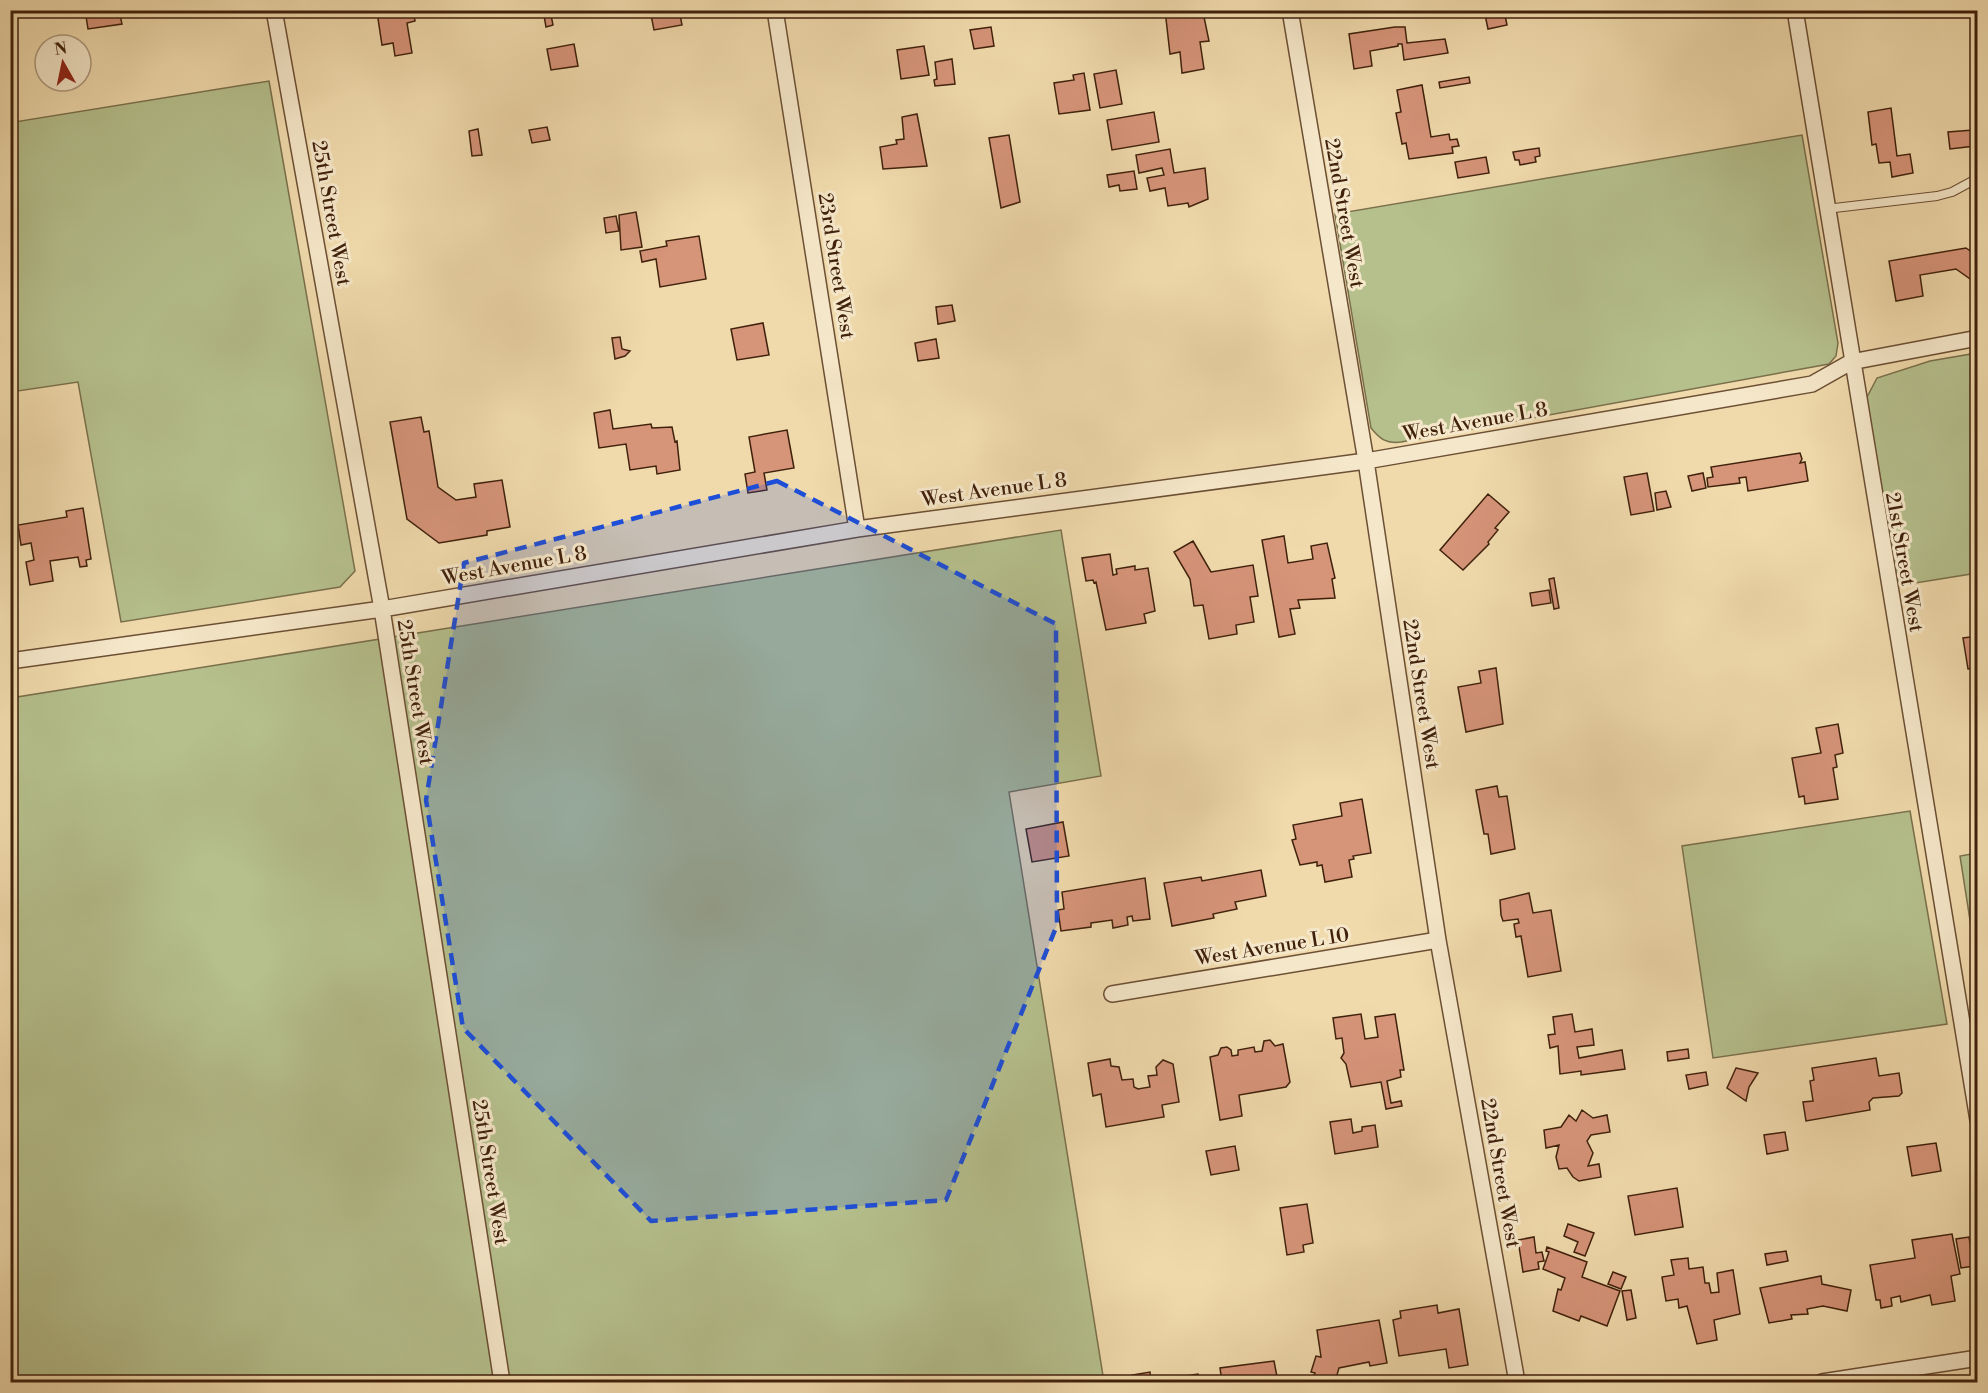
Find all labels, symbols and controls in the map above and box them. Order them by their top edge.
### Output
north arrow [33,33,93,93]
text: N [53,38,69,60]
street label: 22nd Street West [1318,136,1369,290]
street label: 25th Street West [305,139,356,288]
street label: 23rd Street West [812,191,859,341]
street label: West Avenue L 8 [1400,397,1550,448]
street label: West Avenue L 8 [919,468,1069,513]
street label: 21st Street West [1879,490,1928,634]
street label: West Avenue L 8 [439,541,589,592]
street label: 22nd Street West [1396,617,1445,771]
street label: 25th Street West [391,618,438,767]
street label: West Avenue L 10 [1192,923,1351,972]
street label: 22nd Street West [1474,1096,1525,1250]
street label: 25th Street West [466,1098,513,1247]

